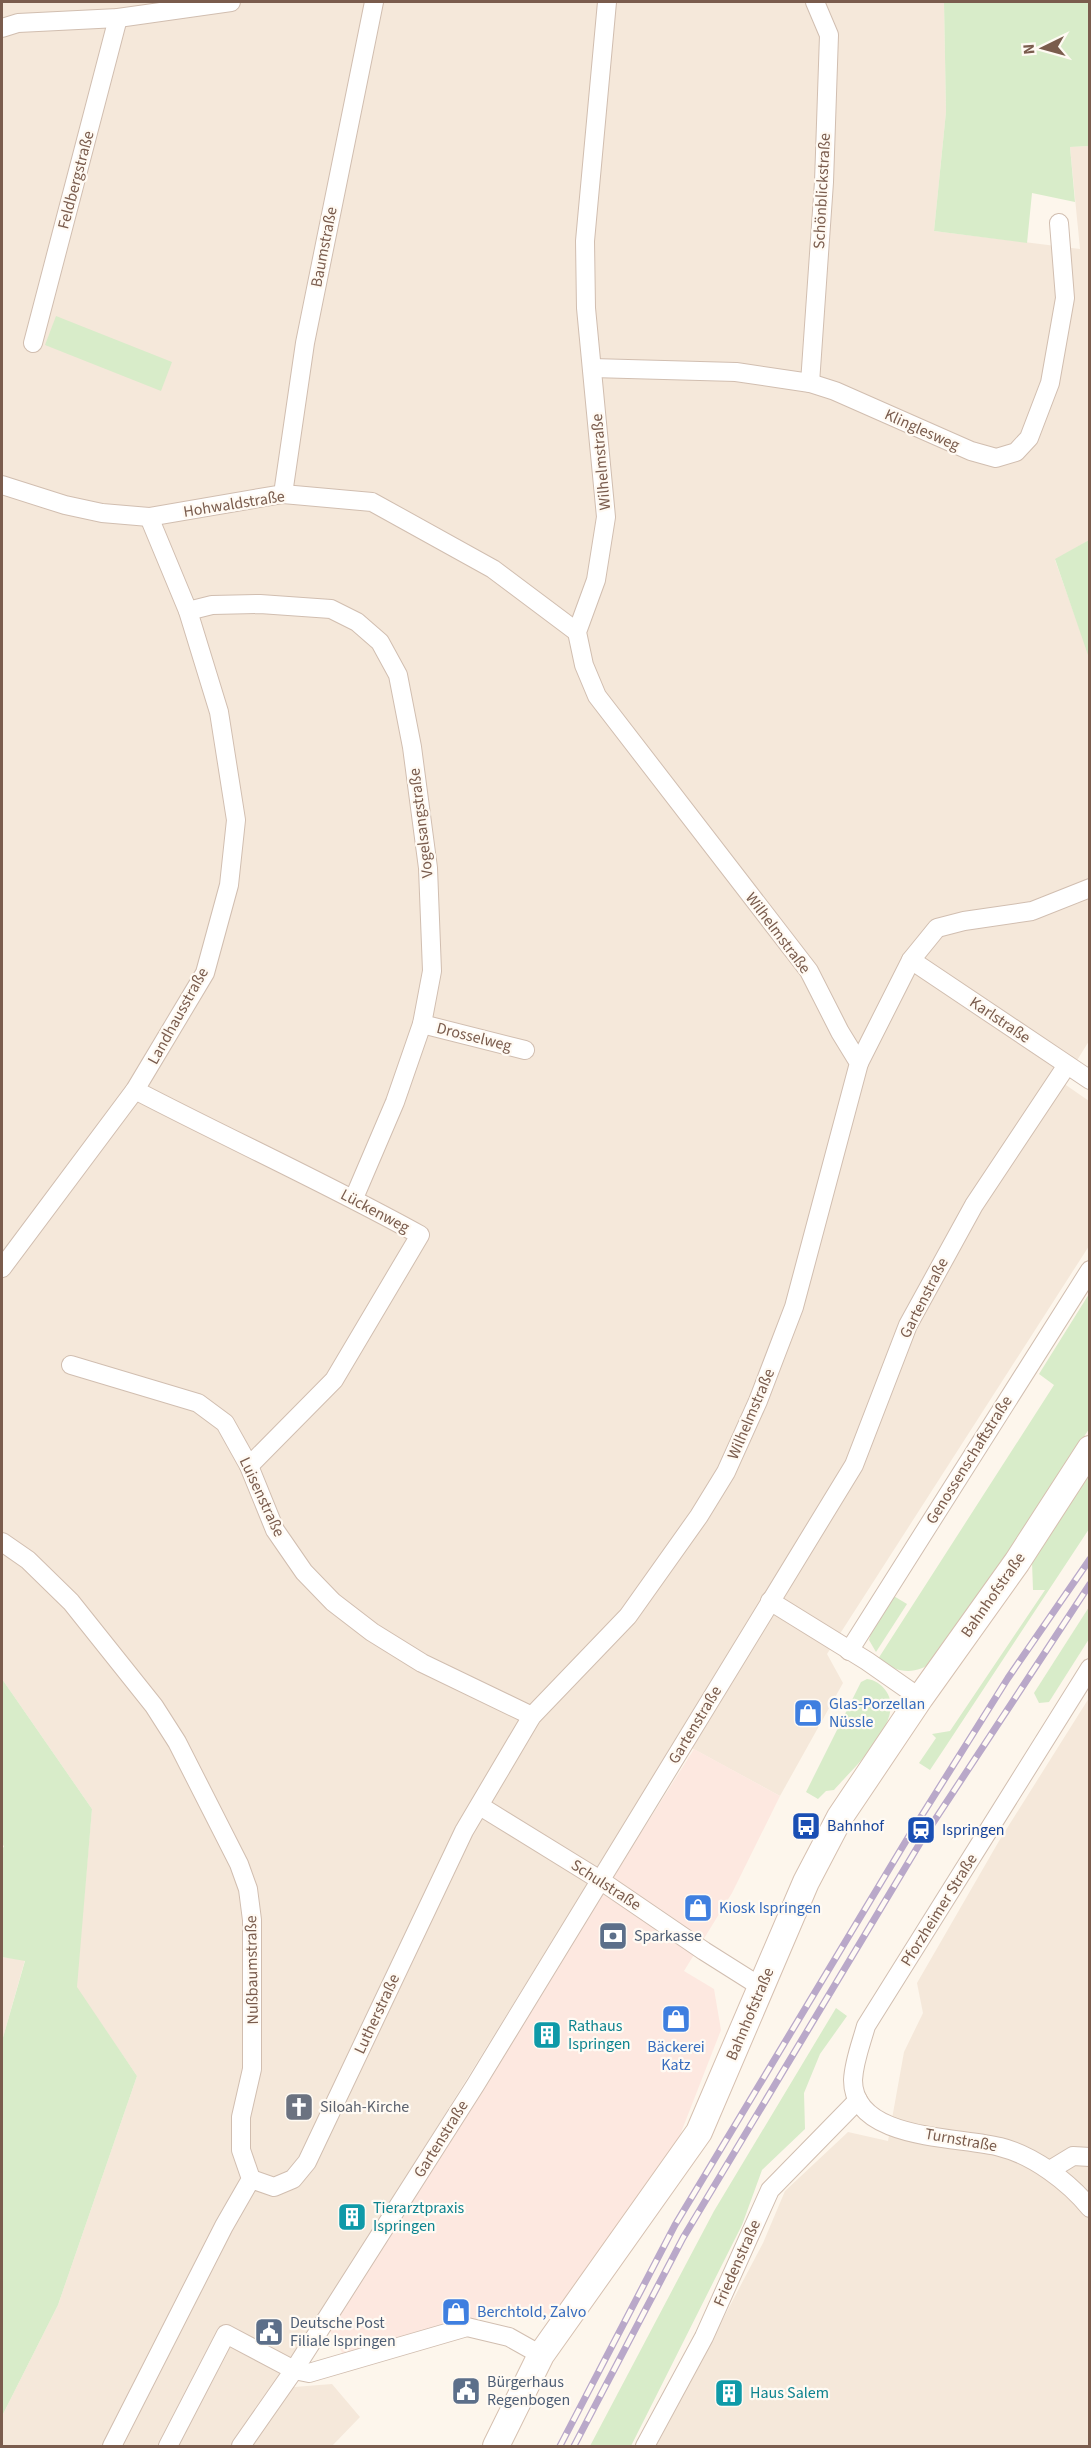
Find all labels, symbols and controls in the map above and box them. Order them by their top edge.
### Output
north arrow [1013,18,1073,78]
text: N [1018,43,1040,55]
street label: Feldbergstraße [52,128,100,232]
street label: Schönblickstraße [808,132,836,250]
street label: Baumstraße [305,205,343,289]
street label: Klinglesweg [881,404,963,456]
street label: Wilhelmstraße [586,413,616,511]
street label: Hohwaldstraße [182,485,286,523]
street label: Vogelsangstraße [403,767,439,879]
street label: Wilhelmstraße [740,888,816,978]
street label: Landhausstraße [142,963,214,1068]
street label: Karlstraße [965,992,1035,1048]
street label: Drosselweg [434,1017,514,1057]
street label: Lückenweg [337,1184,413,1238]
street label: Gartenstraße [894,1254,954,1342]
street label: Wilhelmstraße [722,1365,780,1463]
street label: Genossenschaftstraße [921,1392,1017,1528]
street label: Luisenstraße [234,1453,290,1541]
street label: Bahnhofstraße [956,1548,1030,1642]
street label: Gartenstraße [663,1682,727,1768]
place label: Glas-Porzellan Nüssle [829,1693,925,1733]
shop icon: Glas-Porzellan Nüssle [792,1697,824,1729]
bus stop icon: Bahnhof [790,1810,822,1842]
station icon: Ispringen [905,1814,937,1846]
place label: Bahnhof [827,1815,885,1837]
place label: Ispringen [942,1819,1005,1841]
street label: Pforzheimer Straße [895,1849,983,1971]
street label: Schulstraße [567,1854,645,1916]
shop icon: Kiosk Ispringen [682,1892,714,1924]
place label: Kiosk Ispringen [719,1897,821,1919]
street label: Nußbaumstraße [240,1915,264,2025]
bank icon: Sparkasse [597,1920,629,1952]
place label: Sparkasse [634,1925,702,1947]
street label: Bahnhofstraße [721,1964,780,2064]
street label: Lutherstraße [349,1970,405,2058]
shop icon: Bäckerei Katz [660,2003,692,2035]
place label: Rathaus Ispringen [568,2015,631,2055]
building icon: Rathaus Ispringen [531,2019,563,2051]
place label: Bäckerei Katz [647,2036,705,2076]
church icon: Siloah-Kirche [283,2091,315,2123]
place label: Siloah-Kirche [320,2096,409,2118]
street label: Gartenstraße [408,2096,474,2182]
street label: Turnstraße [923,2123,999,2157]
place label: Tierarztpraxis Ispringen [373,2197,465,2237]
building icon: Tierarztpraxis Ispringen [336,2201,368,2233]
street label: Friedenstraße [708,2216,766,2310]
shop icon: Berchtold, Zalvo [440,2296,472,2328]
place label: Berchtold, Zalvo [477,2301,586,2323]
place label: Deutsche Post Filiale Ispringen [290,2312,396,2352]
public building icon: Deutsche Post Filiale Ispringen [253,2316,285,2348]
place label: Bürgerhaus Regenbogen [487,2371,570,2411]
public building icon: Bürgerhaus Regenbogen [450,2375,482,2407]
building icon: Haus Salem [713,2377,745,2409]
place label: Haus Salem [750,2382,829,2404]

